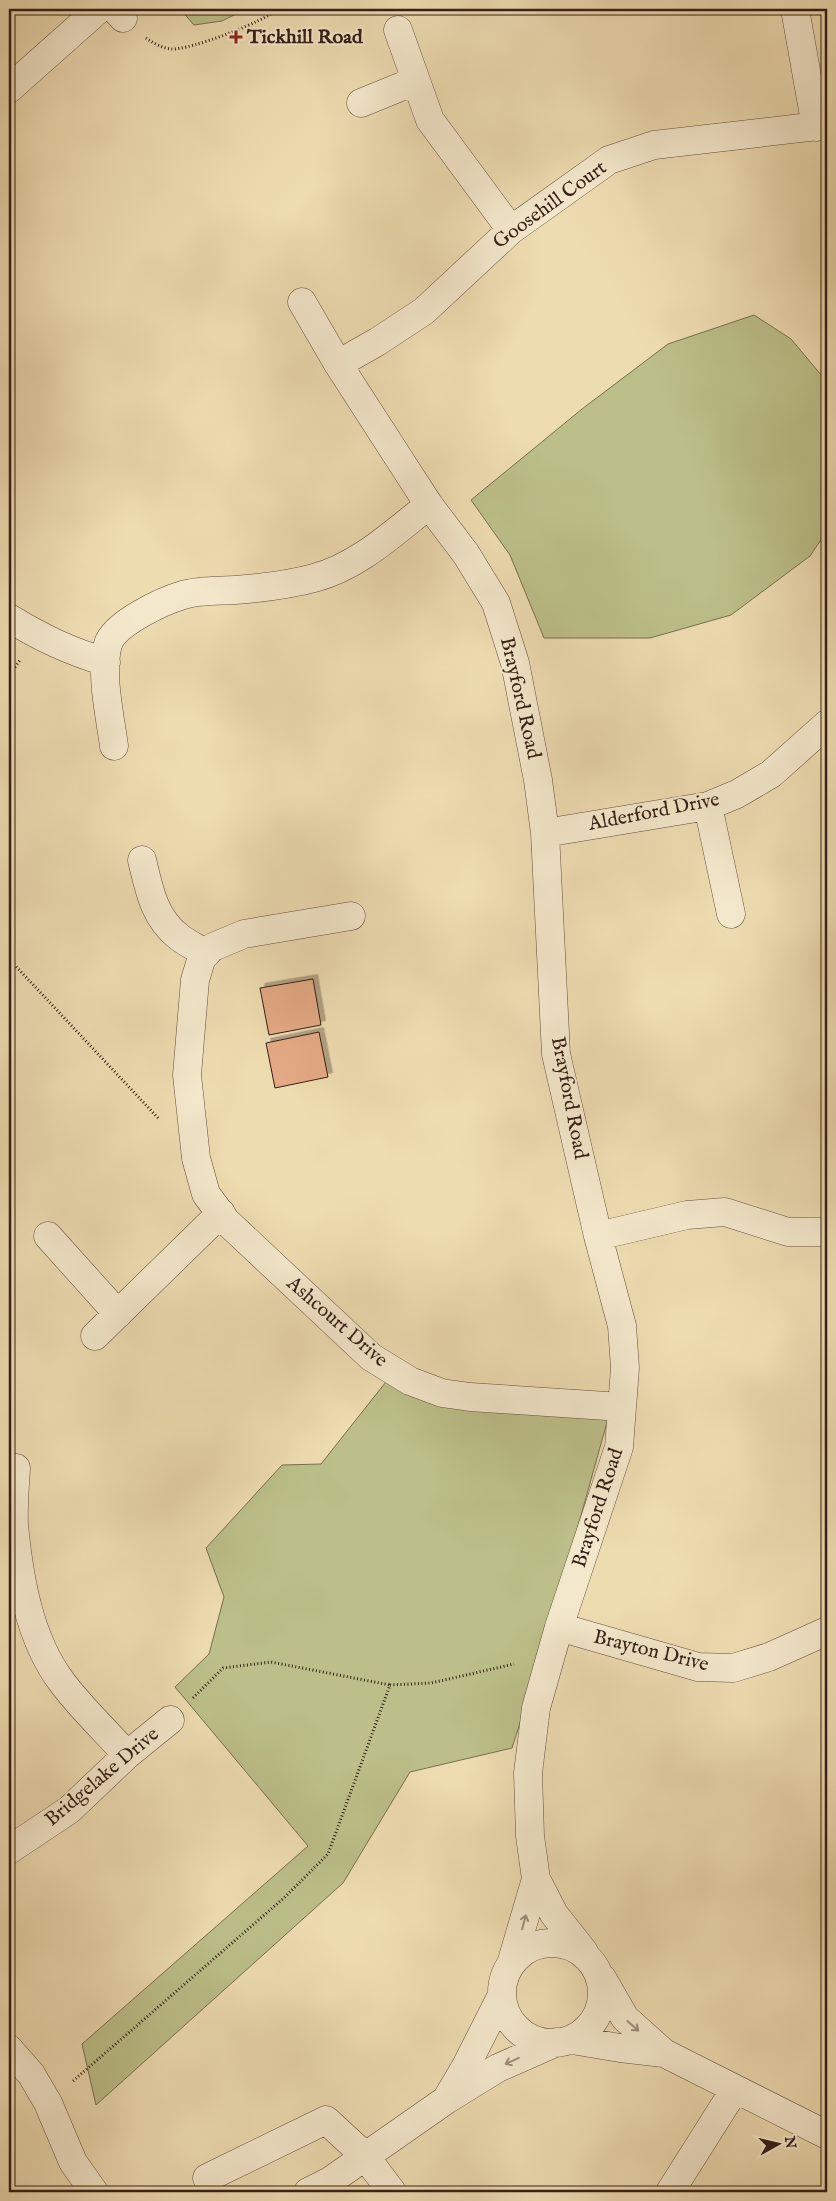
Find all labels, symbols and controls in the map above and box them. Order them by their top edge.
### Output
place label: Tickhill Road [246,25,364,50]
marker: Tickhill Road [229,30,243,44]
street label: Goosehill Court [488,155,612,255]
street label: Brayford Road [494,635,546,762]
street label: Alderford Drive [585,787,722,837]
street label: Brayford Road [545,1035,593,1162]
street label: Ashcourt Drive [280,1271,393,1373]
street label: Brayford Road [567,1445,629,1571]
street label: Brayton Drive [591,1625,711,1677]
street label: Bridgelake Drive [40,1722,164,1832]
one-way arrow [520,1914,530,1930]
one-way arrow [627,2020,640,2032]
one-way arrow [505,2057,520,2067]
north arrow [754,2118,804,2168]
text: N [780,2134,800,2150]

